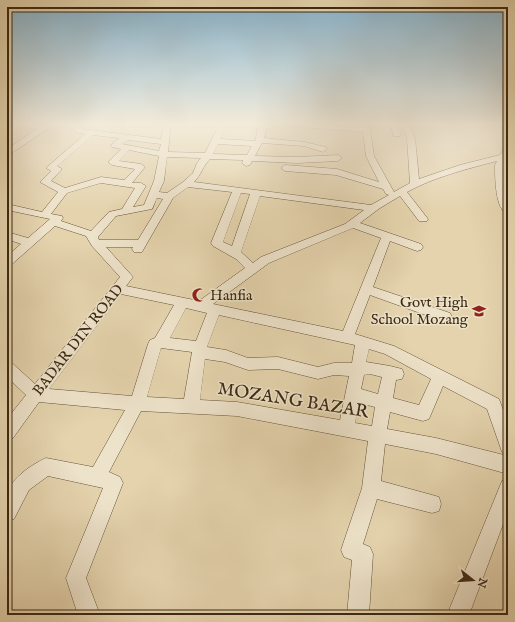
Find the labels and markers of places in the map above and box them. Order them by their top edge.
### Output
place label: Hanfia [210,286,253,305]
mosque icon: Hanfia [191,287,207,303]
place label: Govt High School Mozang [371,293,469,329]
school or university icon: Govt High School Mozang [471,303,487,319]

